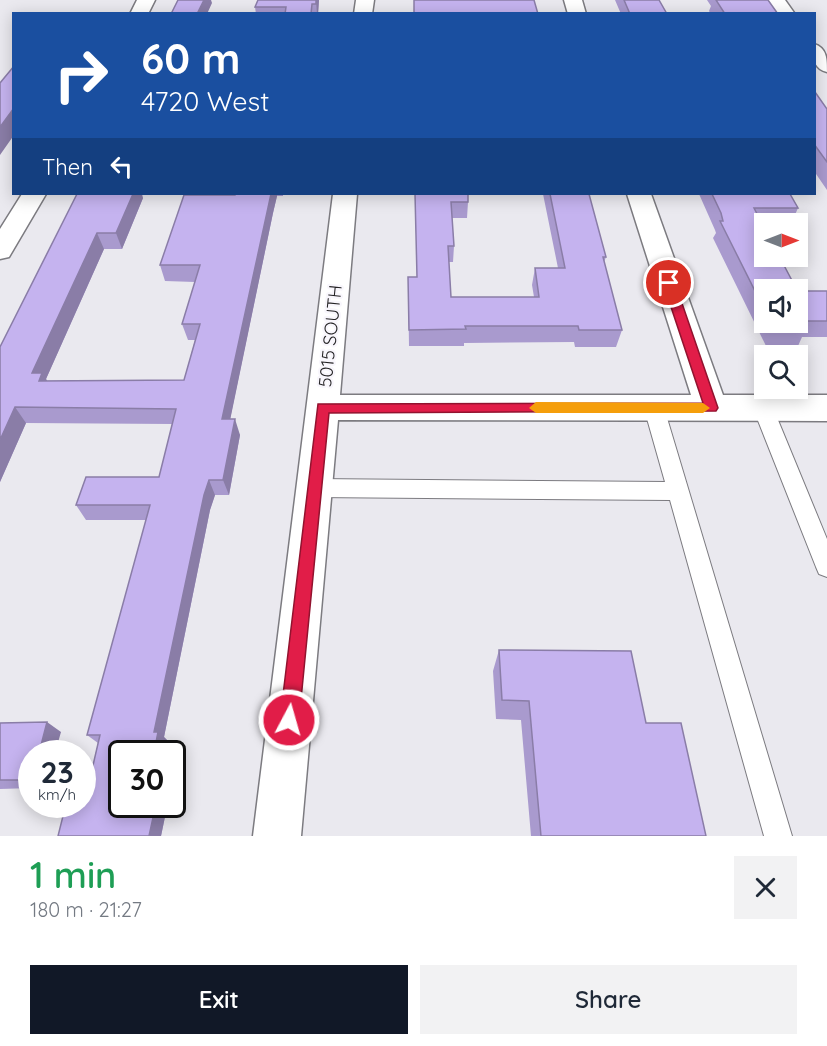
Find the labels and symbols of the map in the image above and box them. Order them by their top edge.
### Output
north arrow [754,213,808,267]
pin [643,257,694,308]
street label: 5015 SOUTH [313,284,347,388]
position arrow [257,688,321,752]
speed limit sign: 30 [108,740,186,818]

